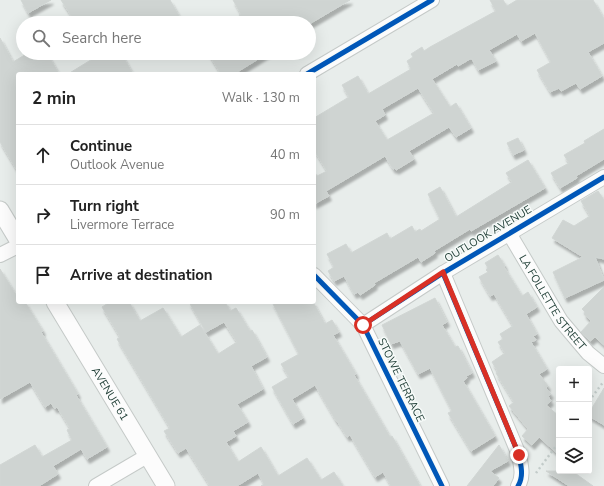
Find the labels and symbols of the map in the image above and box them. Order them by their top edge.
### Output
street label: OUTLOOK AVENUE [442,202,534,266]
street label: LA FOLLETTE STREET [516,252,590,353]
route start [354,316,372,334]
street label: STOWE TERRACE [374,336,428,424]
street label: AVENUE 61 [88,364,132,423]
route end [510,446,528,464]

